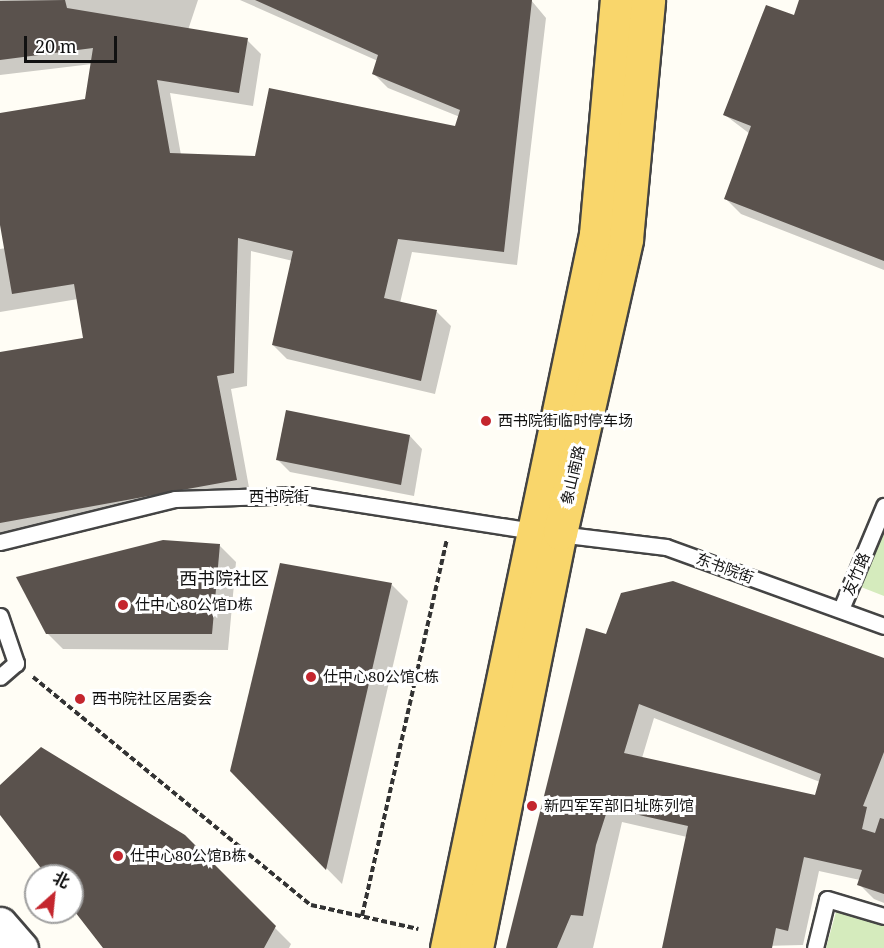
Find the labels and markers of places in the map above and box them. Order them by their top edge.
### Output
place label: 西书院街临时停车场 [498,412,633,430]
marker: 西书院街临时停车场 [479,414,493,428]
place label: 仕中心80公馆D栋 [135,596,253,614]
marker: 仕中心80公馆D栋 [116,598,130,612]
place label: 仕中心80公馆C栋 [323,668,439,686]
marker: 仕中心80公馆C栋 [304,670,318,684]
place label: 西书院社区居委会 [92,690,212,708]
marker: 西书院社区居委会 [73,692,87,706]
place label: 新四军军部旧址陈列馆 [544,797,694,815]
marker: 新四军军部旧址陈列馆 [525,799,539,813]
place label: 仕中心80公馆B栋 [130,847,247,865]
marker: 仕中心80公馆B栋 [111,849,125,863]

